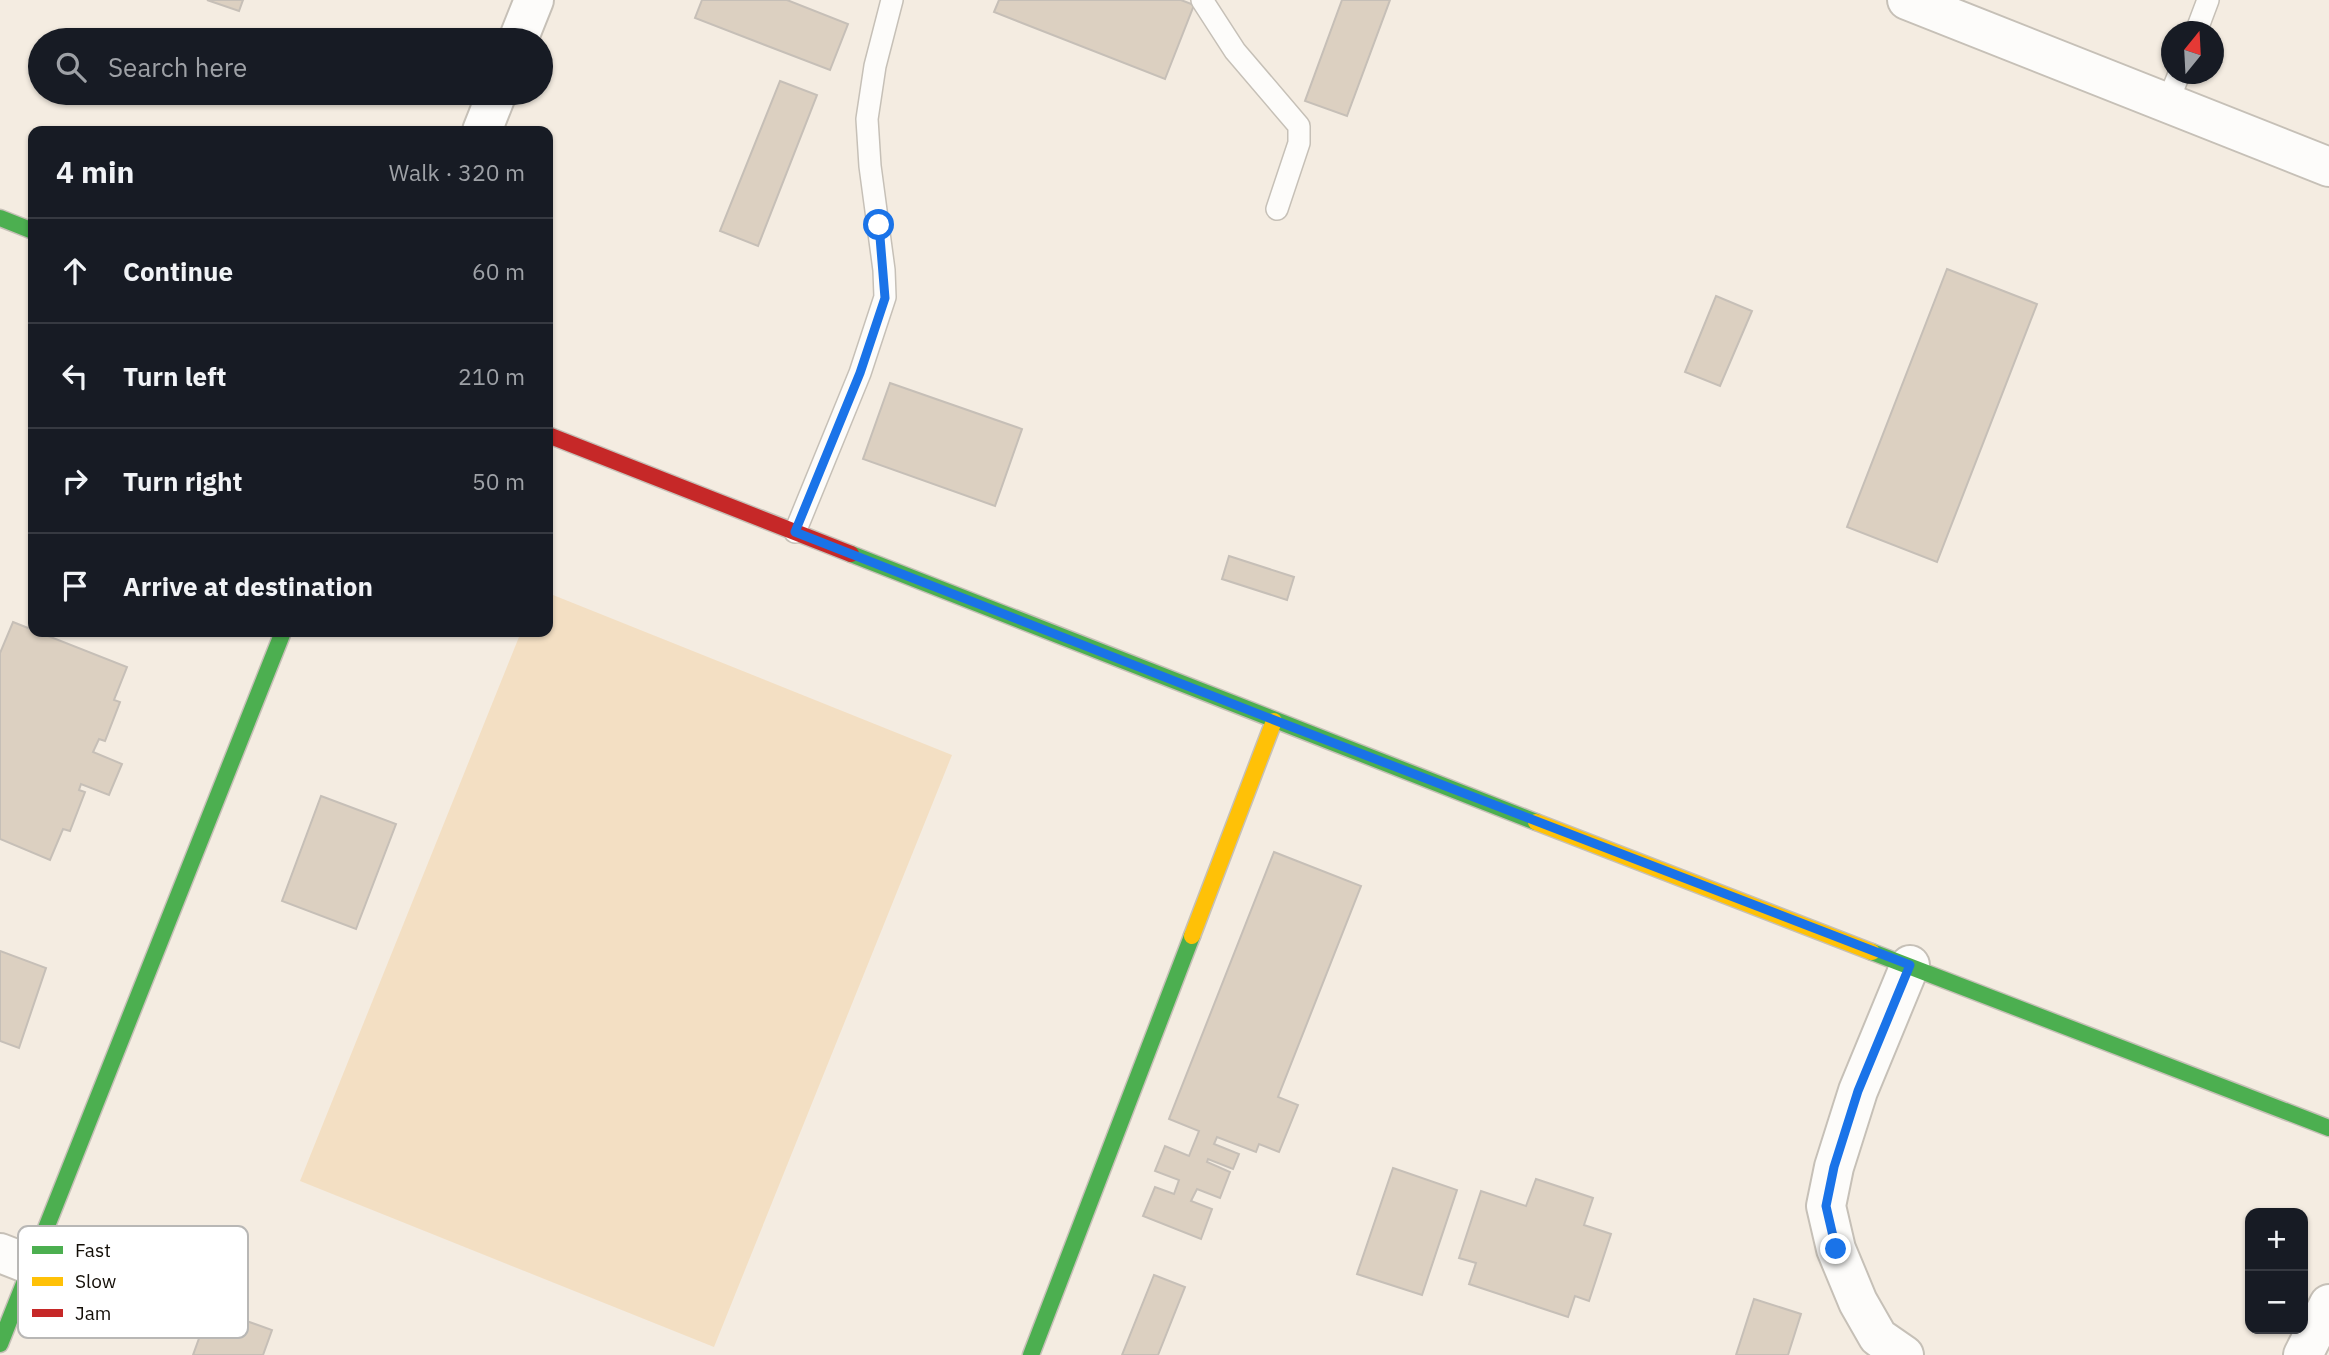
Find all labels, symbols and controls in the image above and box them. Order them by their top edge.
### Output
north arrow [2161,21,2224,84]
search box [28,28,553,105]
icon: search [52,48,90,86]
text: Search here [108,50,247,84]
text: 4 min [56,152,134,191]
text: Walk · 320 m [389,157,525,187]
route start [863,209,894,240]
icon: ahead [56,252,94,290]
text: Continue [123,254,233,288]
text: 60 m [472,256,525,286]
icon: left [56,357,94,395]
text: Turn left [123,359,226,393]
text: 210 m [458,361,525,391]
icon: right [56,462,94,500]
text: Turn right [123,464,242,498]
text: 50 m [472,466,525,496]
icon: arrive [56,567,94,605]
text: Arrive at destination [123,569,373,603]
map controls [2245,1208,2308,1334]
button: + [2245,1208,2308,1271]
legend [18,1226,248,1338]
route end [1820,1233,1851,1264]
text: Fast [75,1238,111,1262]
text: Slow [75,1269,116,1293]
button: − [2245,1271,2308,1334]
text: Jam [75,1301,111,1325]

